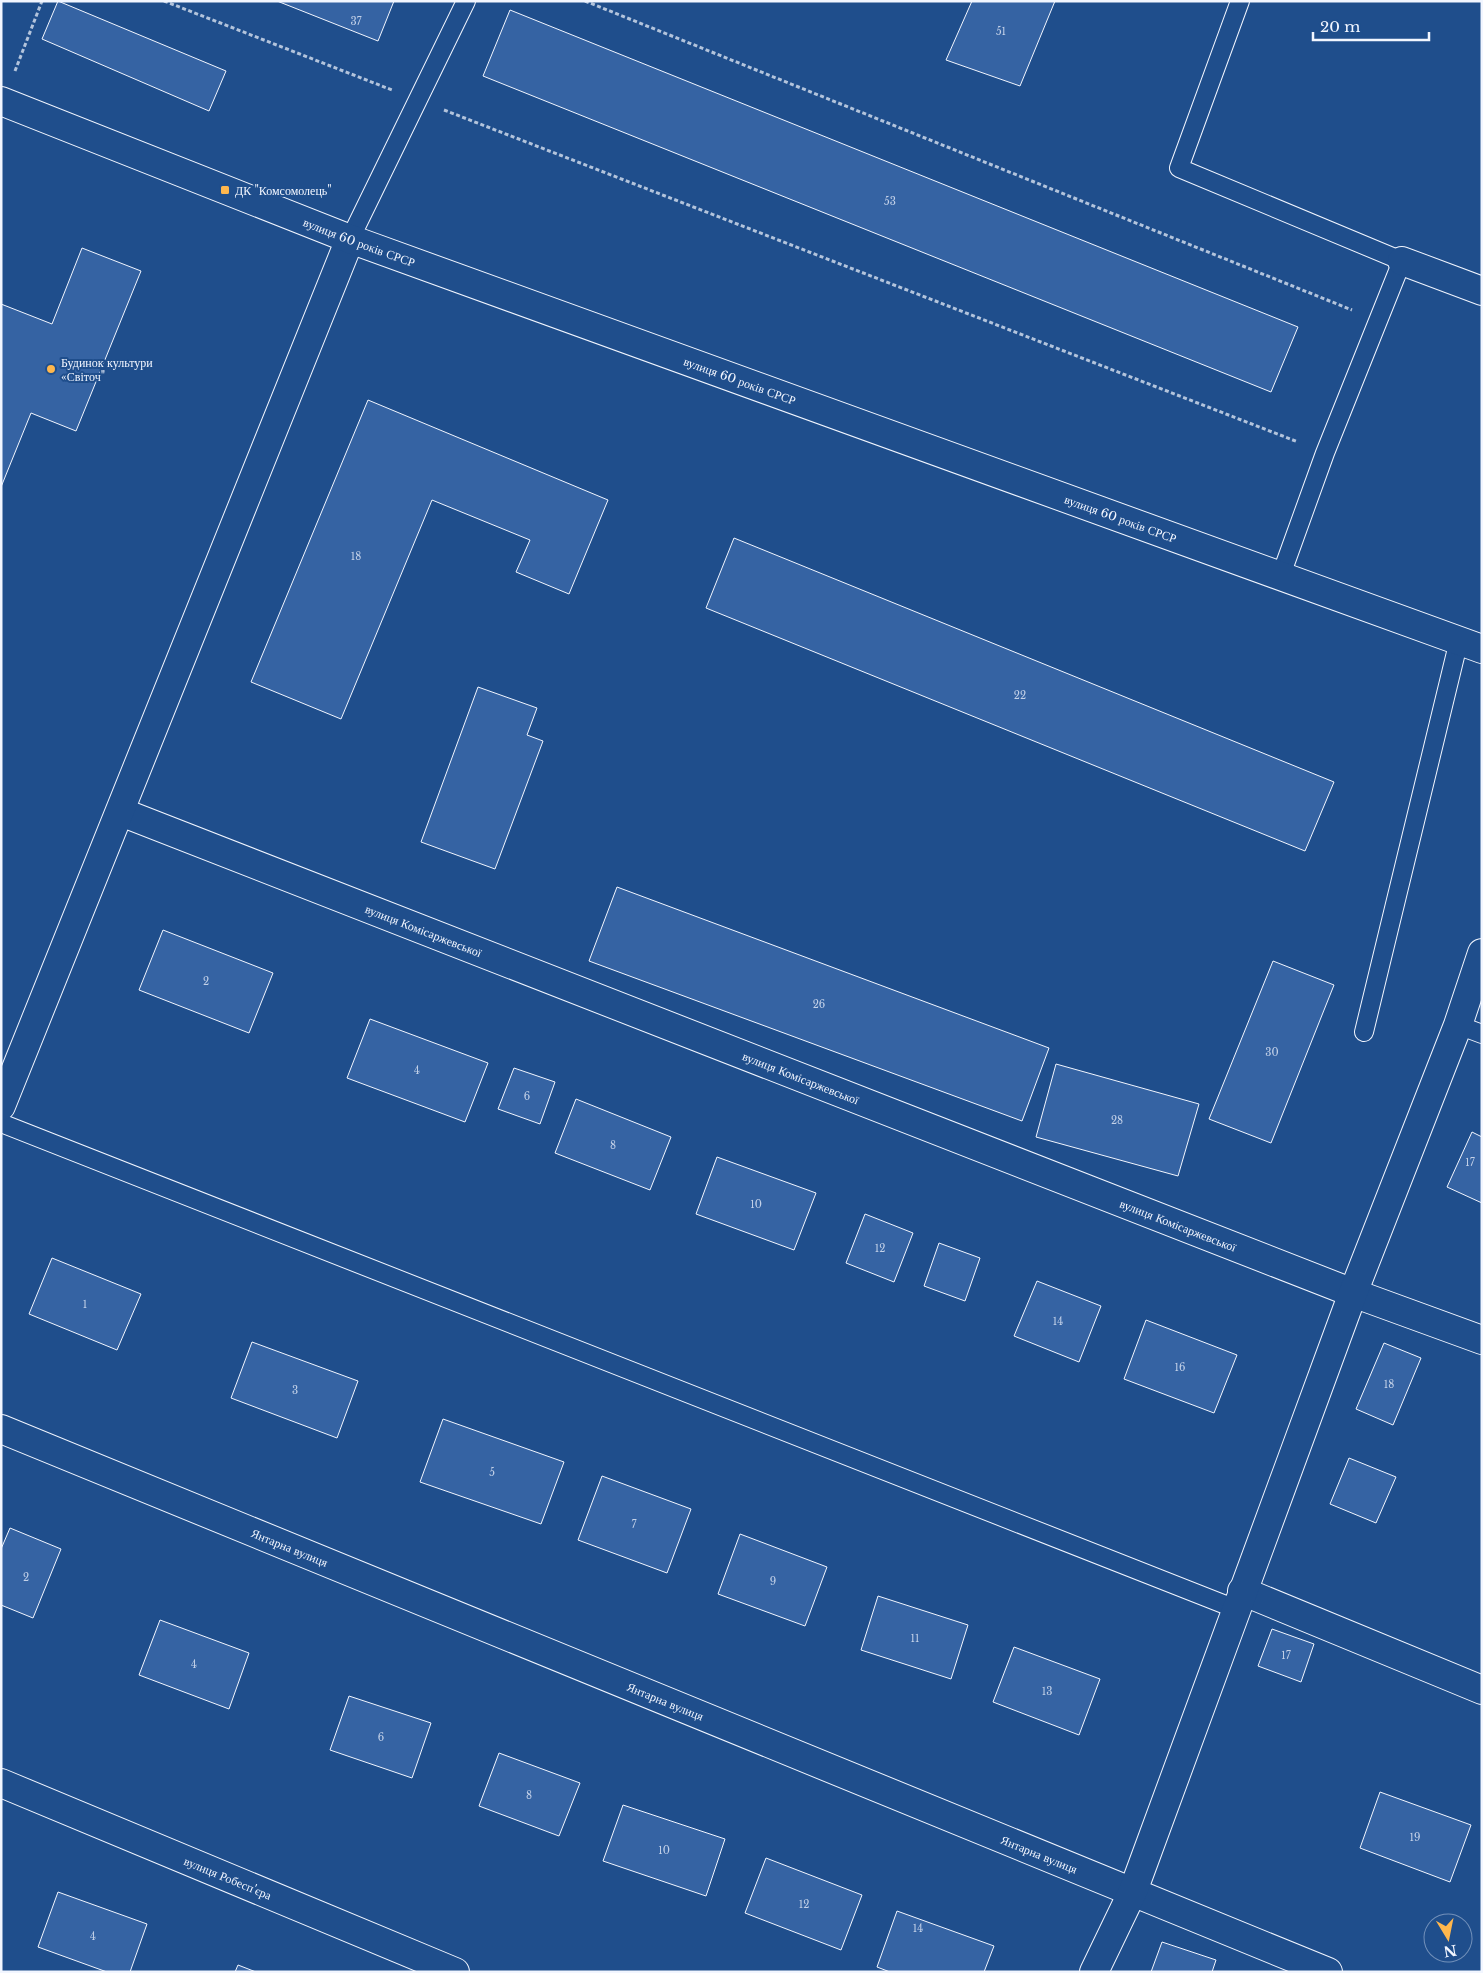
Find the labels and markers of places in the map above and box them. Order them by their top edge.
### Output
place label: ДК "Комсомолець" [235,183,332,198]
marker: ДК "Комсомолець" [219,184,231,196]
place label: Будинок культури «Світоч" [61,355,153,384]
marker: Будинок культури «Світоч" [45,363,57,375]

